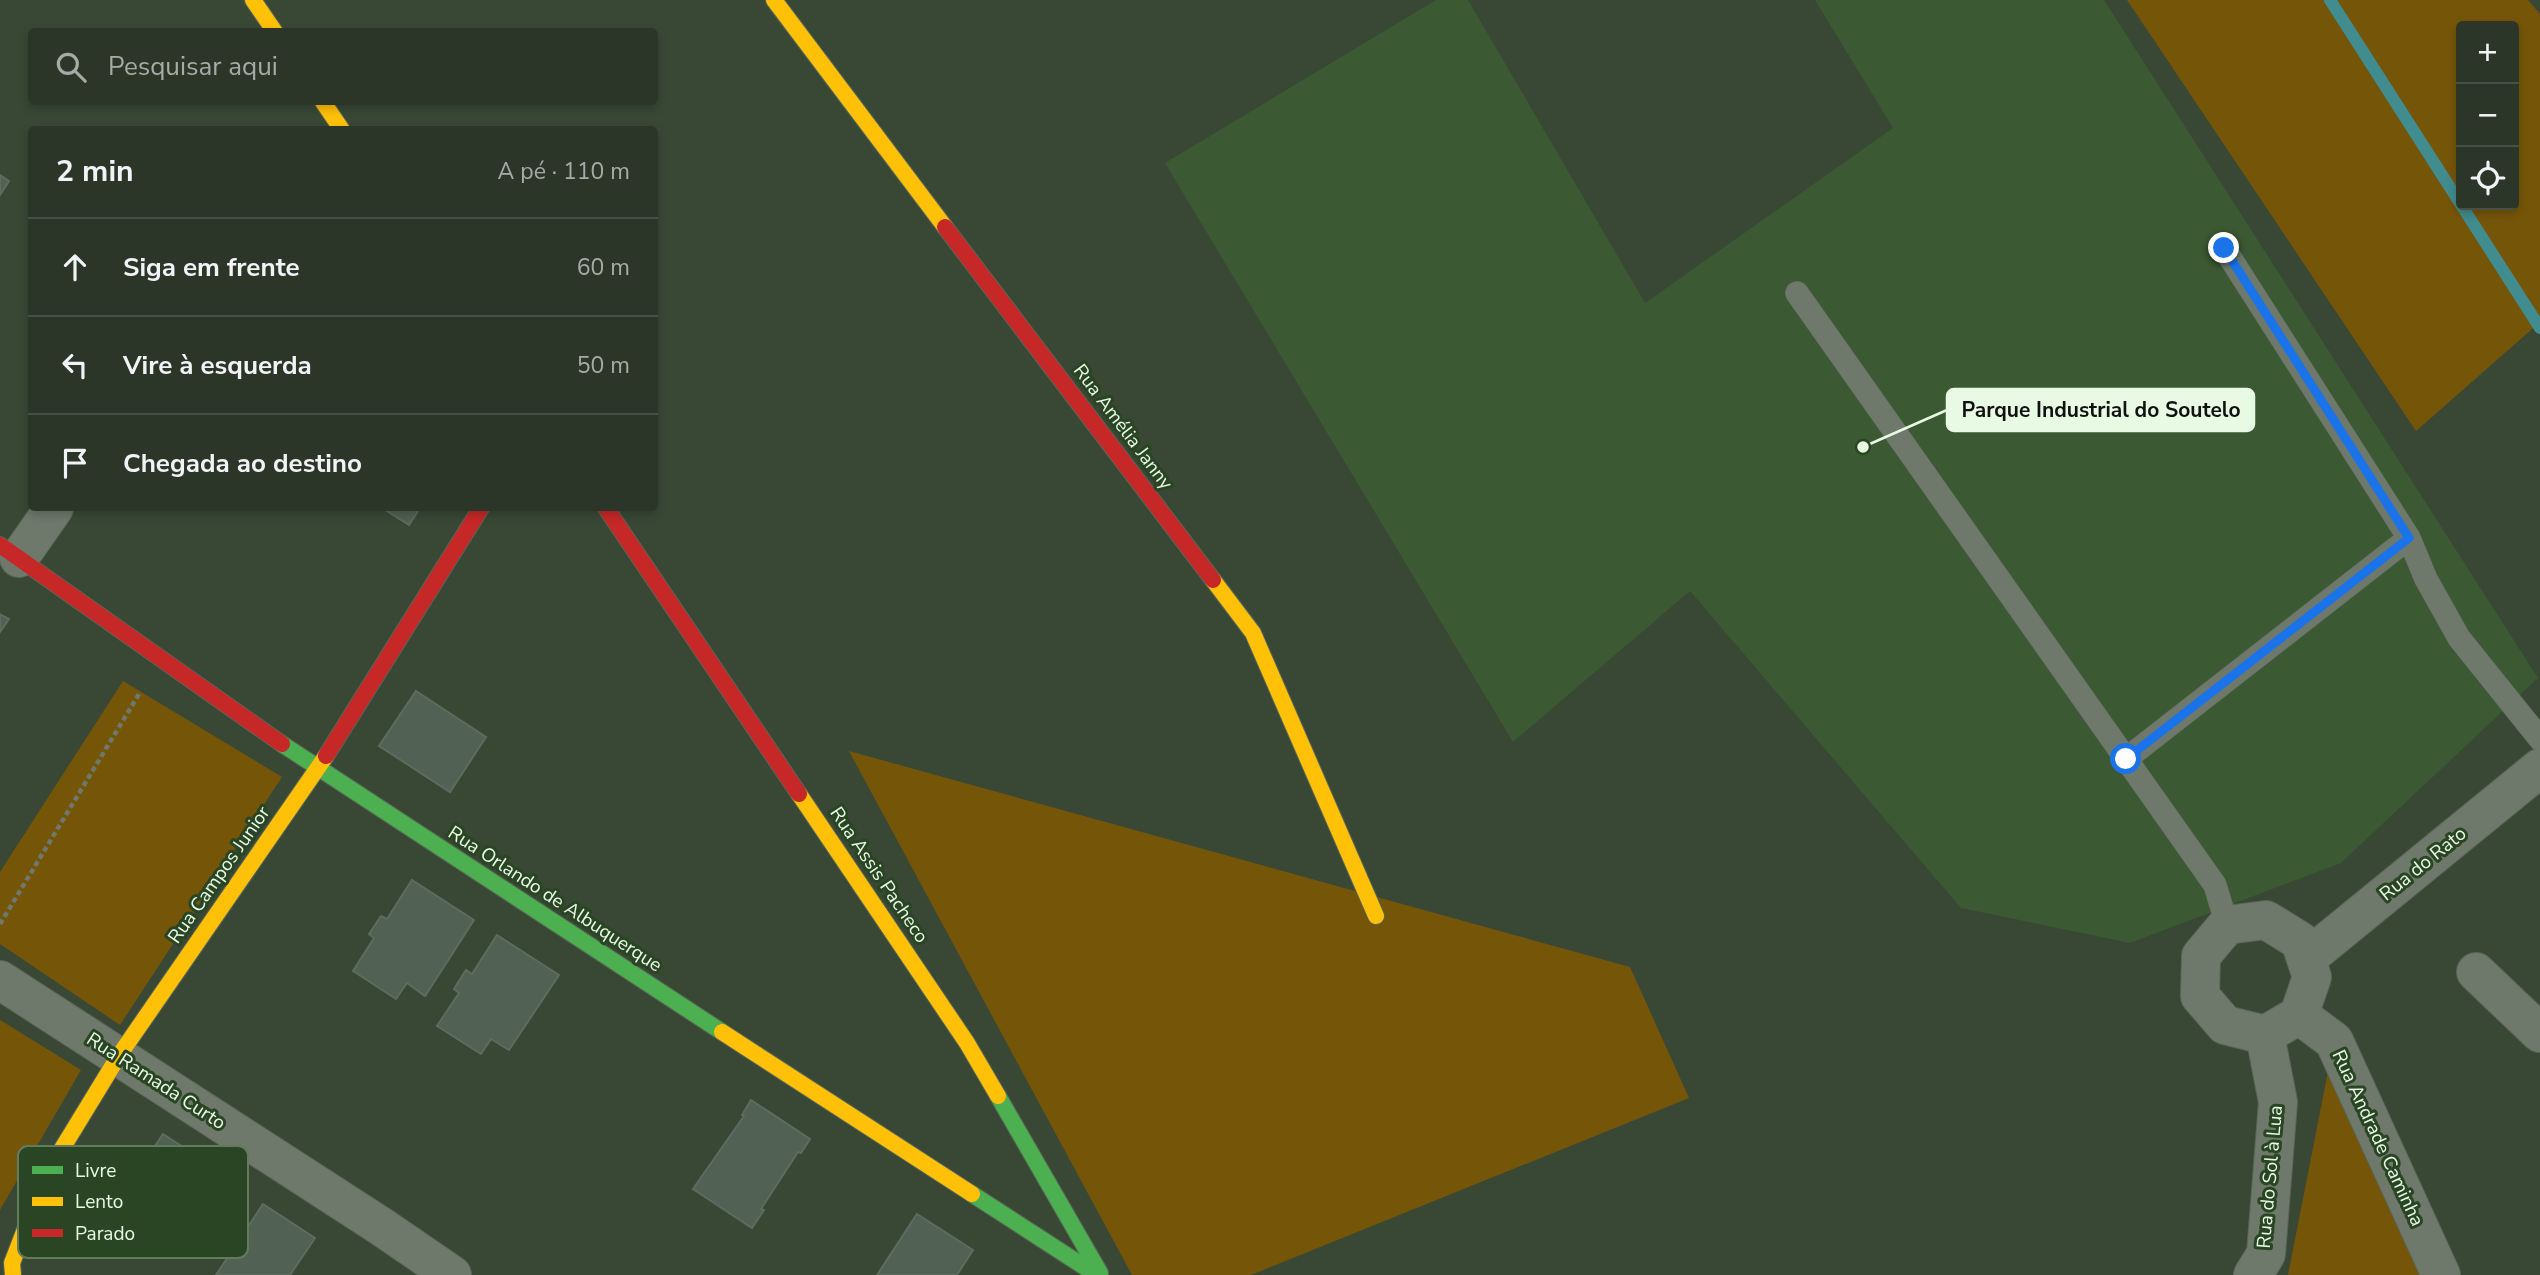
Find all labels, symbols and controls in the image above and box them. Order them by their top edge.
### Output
map controls [2456,21,2519,210]
button: + [2456,21,2519,84]
search box [28,28,658,105]
icon: search [52,48,90,86]
text: Pesquisar aqui [108,49,278,84]
button: − [2456,84,2519,147]
button: locate [2456,147,2519,210]
text: 2 min [56,151,134,192]
text: A pé · 110 m [498,156,630,187]
route end [2208,232,2239,263]
icon: ahead [56,248,94,286]
text: Siga em frente [123,250,300,285]
text: 60 m [577,252,630,283]
icon: left [56,346,94,384]
text: Vire à esquerda [123,348,312,383]
text: 50 m [577,350,630,381]
street label: Rua Amélia Janny [1067,359,1179,495]
callout: Parque Industrial do Soutelo [1947,389,2254,431]
text: Parque Industrial do Soutelo [1961,396,2241,424]
icon: arrive [56,444,94,482]
text: Chegada ao destino [123,446,362,481]
route start [2110,743,2141,774]
street label: Rua Campos Junior [162,801,276,949]
street label: Rua Assis Pacheco [824,802,934,948]
street label: Rua Orlando de Albuquerque [443,820,667,978]
street label: Rua do Rato [2374,821,2472,907]
street label: Rua Ramada Curto [81,1026,231,1136]
street label: Rua Andrade Caminha [2326,1046,2430,1230]
street label: Rua do Sol à Lua [2251,1104,2289,1250]
legend [18,1146,248,1258]
text: Livre [75,1158,116,1184]
text: Lento [75,1189,123,1215]
text: Parado [75,1221,135,1247]

